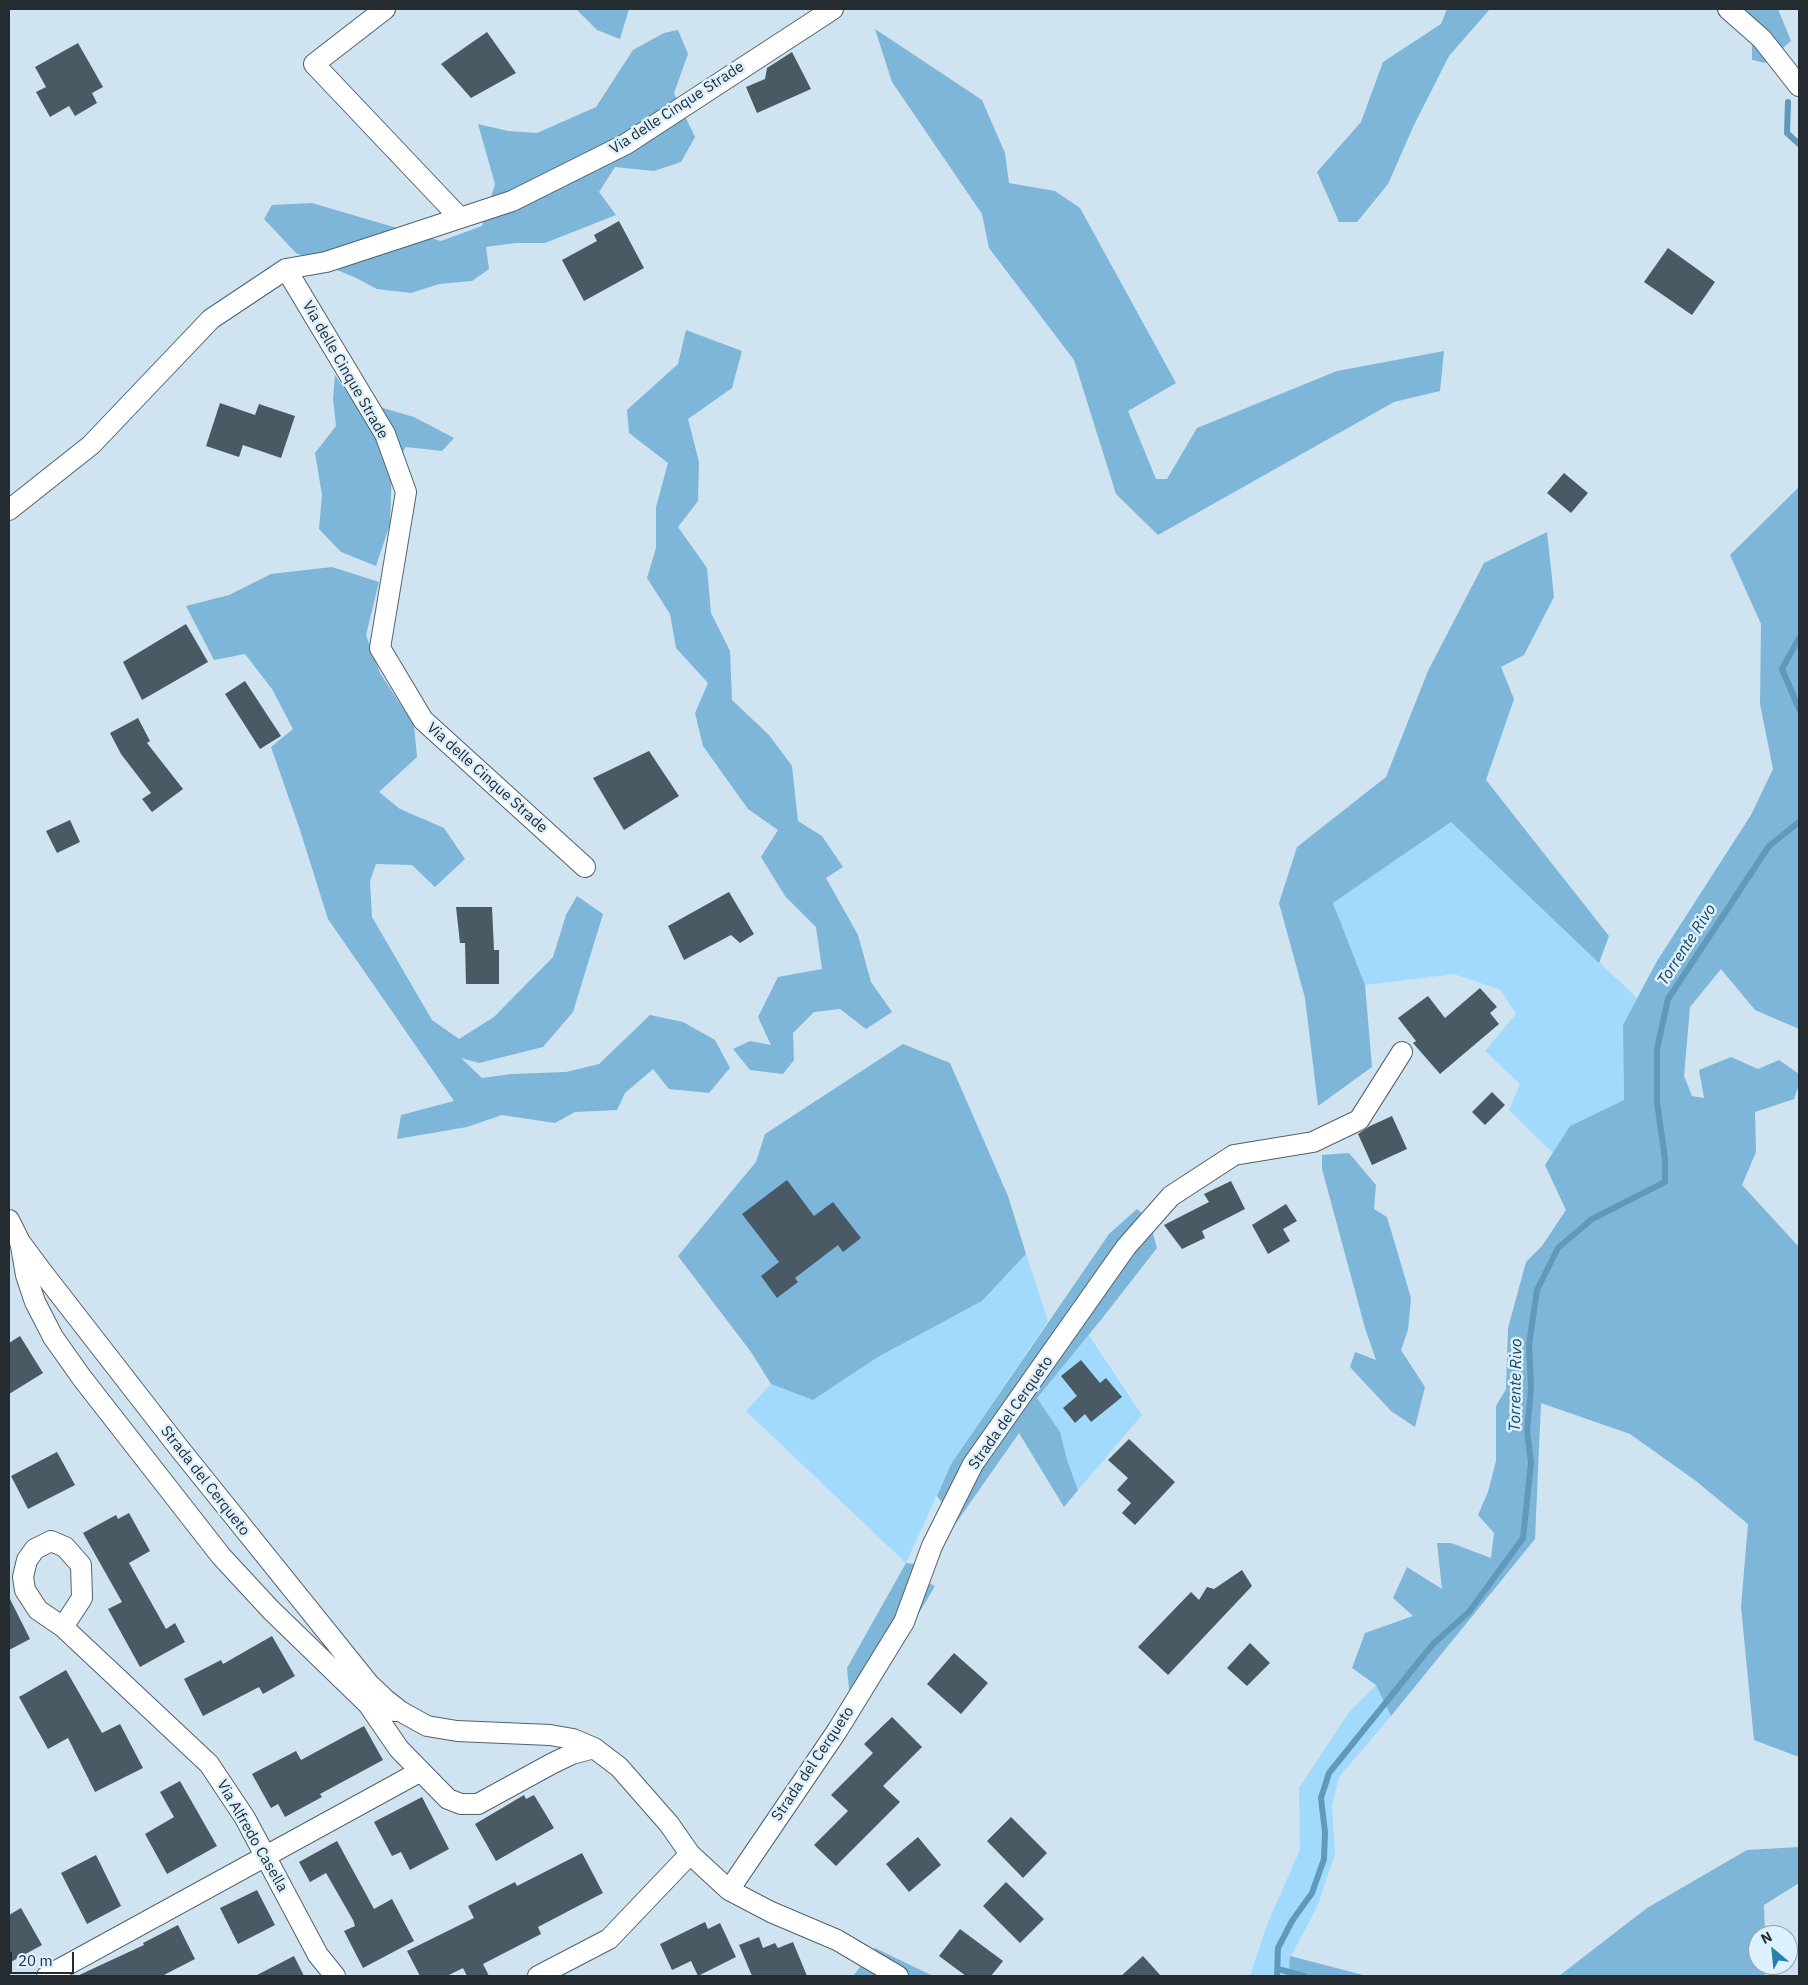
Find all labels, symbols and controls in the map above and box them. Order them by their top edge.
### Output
street label: Via delle Cinque Strade [607,58,747,158]
street label: Via delle Cinque Strade [298,298,392,442]
street label: Via delle Cinque Strade [423,719,551,837]
water label: Torrente Rivo [1654,901,1720,989]
water label: Torrente Rivo [1506,1338,1526,1432]
street label: Strada del Cerqueto [965,1353,1057,1473]
street label: Strada del Cerqueto [157,1423,253,1539]
street label: Strada del Cerqueto [768,1703,858,1825]
street label: Via Alfredo Casella [213,1777,291,1895]
north arrow [1748,1925,1798,1975]
text: N [1758,1927,1775,1948]
scale bar [12,1942,76,1974]
text: 20 m [18,1951,53,1970]

